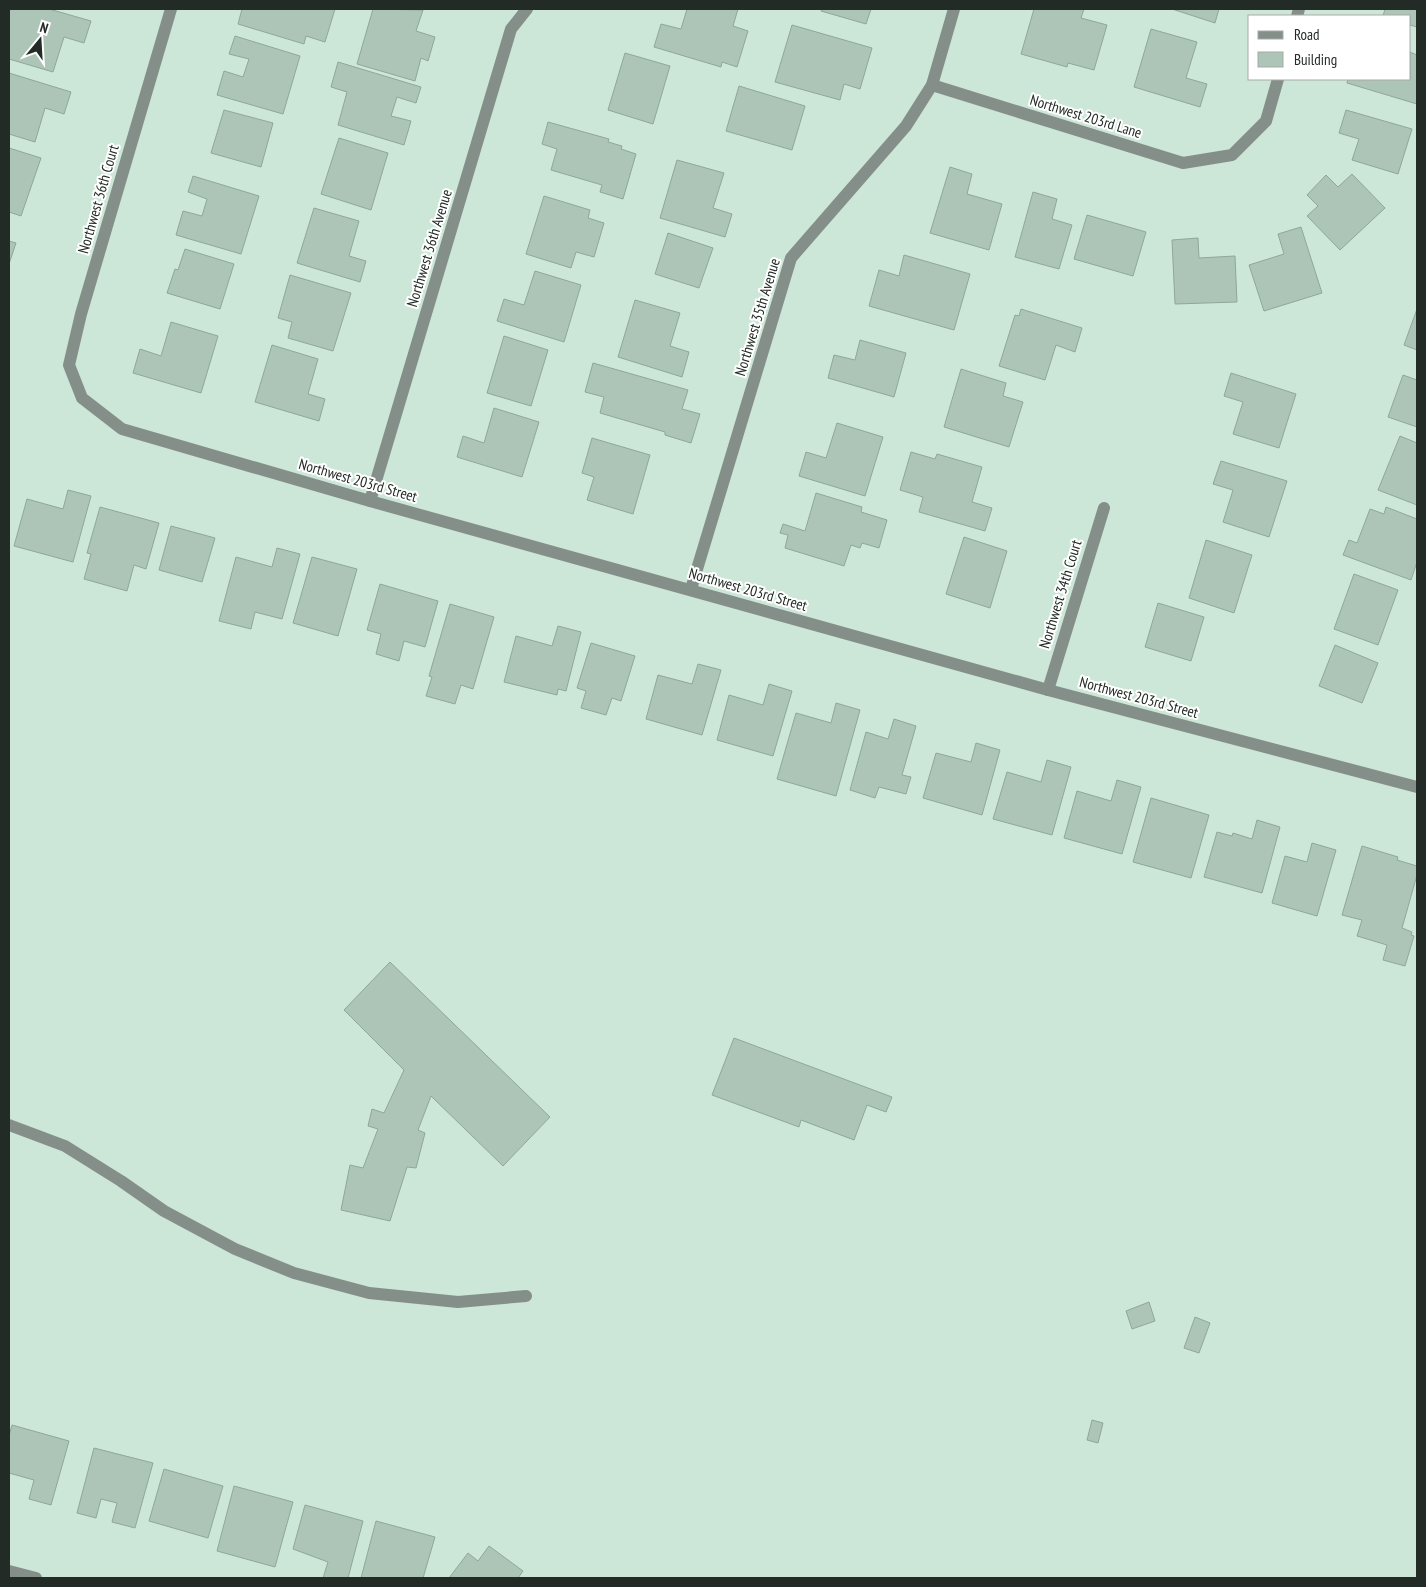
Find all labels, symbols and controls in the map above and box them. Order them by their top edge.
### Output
north arrow [15,15,65,65]
legend [1248,15,1411,80]
text: N [38,18,50,37]
text: Road [1294,25,1320,44]
text: Building [1294,50,1337,69]
street label: Northwest 203rd Lane [1028,90,1144,142]
street label: Northwest 36th Court [73,142,123,256]
street label: Northwest 36th Avenue [402,187,456,309]
street label: Northwest 35th Avenue [730,256,784,378]
street label: Northwest 203rd Street [297,454,419,506]
street label: Northwest 34th Court [1034,537,1086,651]
street label: Northwest 203rd Street [687,563,809,615]
street label: Northwest 203rd Street [1078,672,1200,722]

